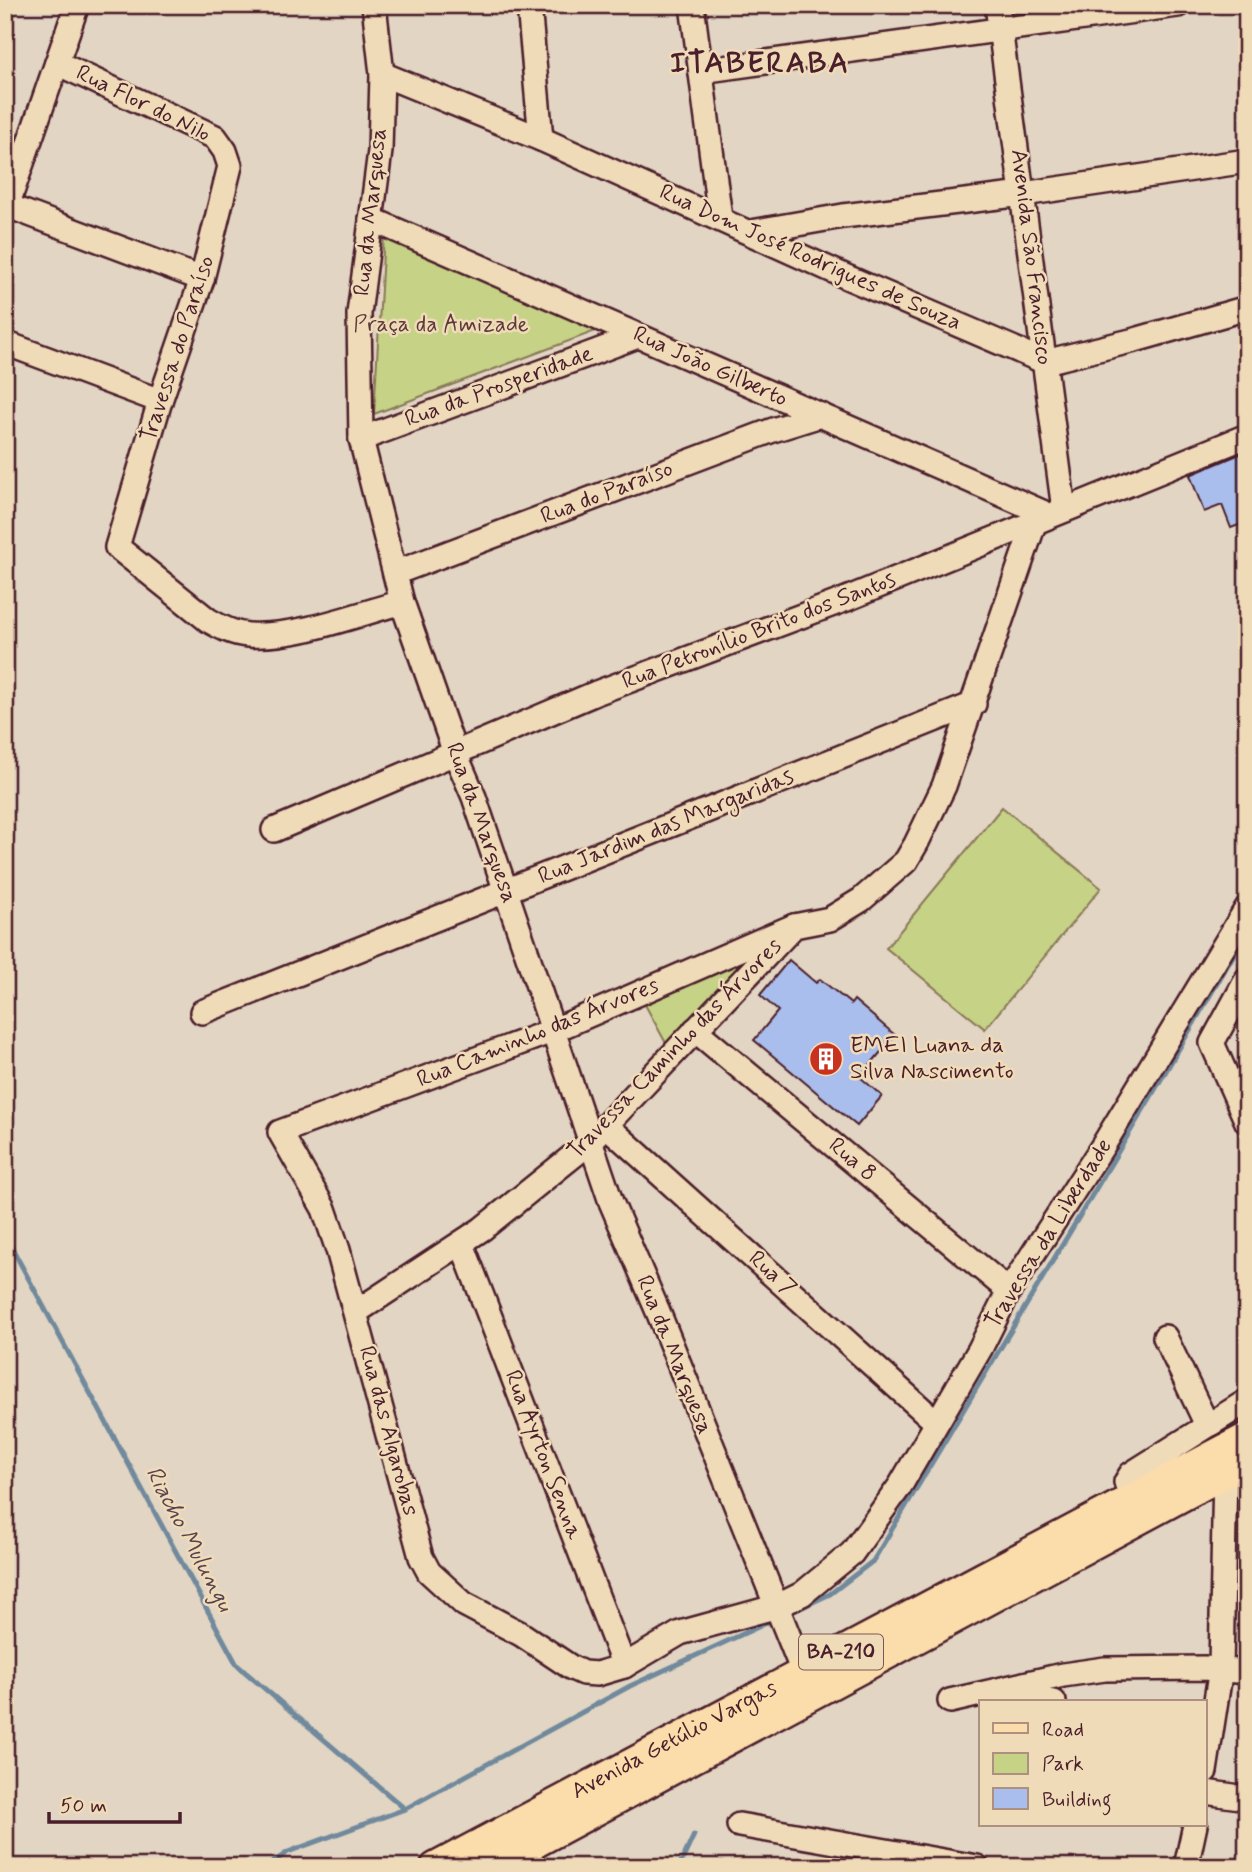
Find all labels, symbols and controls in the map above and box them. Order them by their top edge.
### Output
district label: ITABERABA [670,44,850,83]
street label: Rua Flor do Nilo [71,58,215,150]
street label: Rua da Marquesa [347,127,395,297]
street label: Avenida São Francisco [1003,147,1059,367]
street label: Rua Dom José Rodrigues de Souza [654,178,966,338]
street label: Travessa do Paraíso [134,252,222,446]
park label: Praça da Amizade [353,310,529,340]
street label: Rua João Gilberto [628,320,792,414]
street label: Rua da Prosperidade [401,339,597,435]
street label: Rua do Paraíso [537,454,677,532]
street label: Rua Petronílio Brito dos Santos [618,565,900,697]
street label: Rua da Marquesa [438,739,524,907]
street label: Rua Jardim das Margaridas [534,762,799,894]
street label: Travessa Caminho das Árvores [561,932,789,1166]
street label: Rua Caminho das Árvores [413,971,663,1095]
place label: EMEI Luana da Silva Nascimento [850,1031,1014,1087]
building icon: EMEI Luana da Silva Nascimento [807,1040,845,1078]
street label: Rua 8 [822,1131,882,1189]
street label: Travessa da Liberdade [978,1133,1120,1335]
street label: Rua 7 [741,1244,803,1304]
street label: Rua da Marquesa [629,1271,719,1439]
street label: Rua das Algarobas [351,1343,425,1519]
street label: Rua Ayrton Senna [497,1366,589,1544]
water label: Riacho Mulungu [138,1461,241,1618]
road number: BA-210 [799,1634,883,1670]
street label: Avenida Getúlio Vargas [567,1673,782,1807]
legend [979,1700,1206,1826]
text: Road [1042,1716,1084,1744]
text: Park [1042,1750,1084,1778]
scale bar [49,1781,180,1825]
text: Building [1042,1786,1112,1816]
text: 50 m [60,1792,107,1820]

